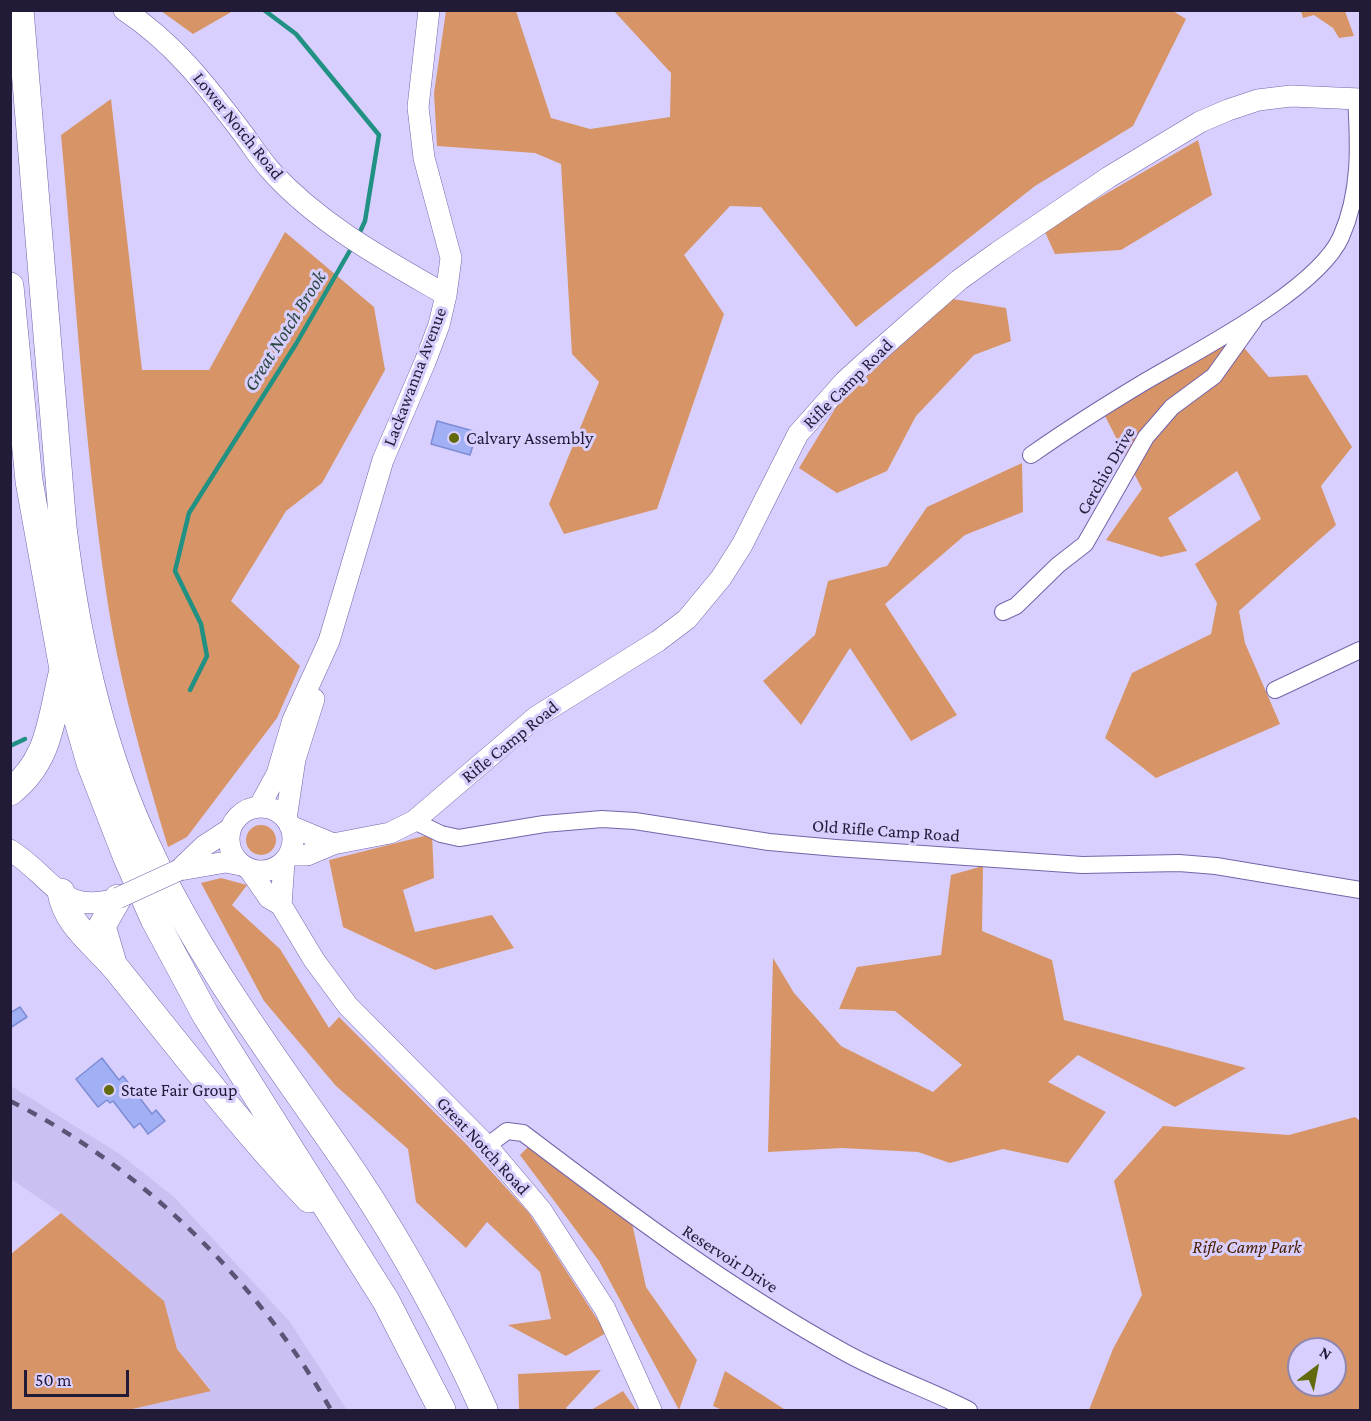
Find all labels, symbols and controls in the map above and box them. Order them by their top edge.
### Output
street label: Lower Notch Road [188,68,288,184]
water label: Great Notch Brook [238,267,332,395]
street label: Lackawanna Avenue [379,305,451,449]
street label: Rifle Camp Road [799,335,897,433]
street label: Cerchio Drive [1072,423,1140,519]
place label: Calvary Assembly [466,427,593,449]
marker: Calvary Assembly [447,431,461,445]
street label: Rifle Camp Road [457,696,563,788]
street label: Old Rifle Camp Road [811,815,961,847]
place label: State Fair Group [121,1079,237,1101]
marker: State Fair Group [102,1083,116,1097]
street label: Great Notch Road [432,1092,534,1200]
street label: Reservoir Drive [678,1220,782,1298]
park label: Rifle Camp Park [1193,1236,1301,1258]
north arrow [1287,1337,1347,1397]
text: N [1317,1343,1335,1363]
scale bar [27,1358,132,1396]
text: 50 m [35,1370,72,1390]

